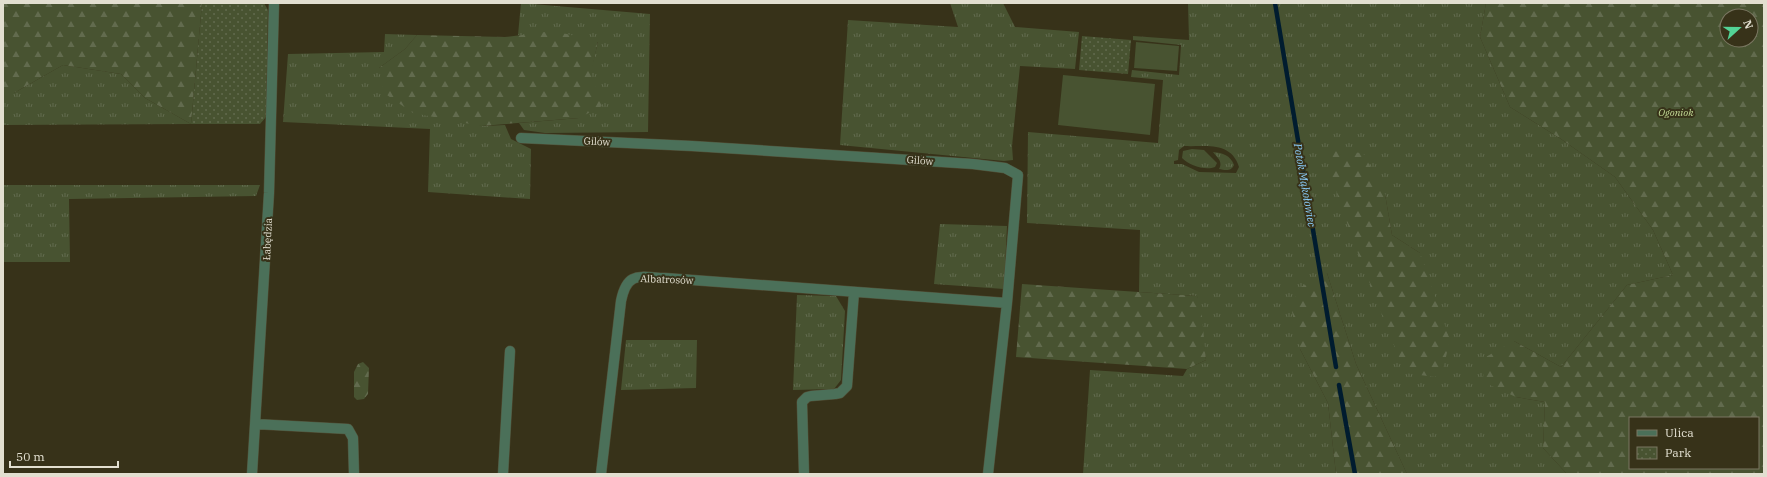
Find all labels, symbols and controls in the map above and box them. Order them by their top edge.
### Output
north arrow [1719,8,1759,48]
text: N [1740,18,1757,31]
park label: Ogoniok [1658,106,1694,119]
street label: Gilów [583,134,611,149]
water label: Potok Mąkołowiec [1291,141,1319,228]
street label: Gilów [906,153,934,168]
street label: Łabędzia [260,217,275,261]
street label: Albatrosów [640,272,694,287]
legend [1629,417,1759,469]
text: Ulica [1665,425,1694,440]
scale bar [10,443,118,469]
text: Park [1665,445,1691,460]
text: 50 m [16,449,45,464]

